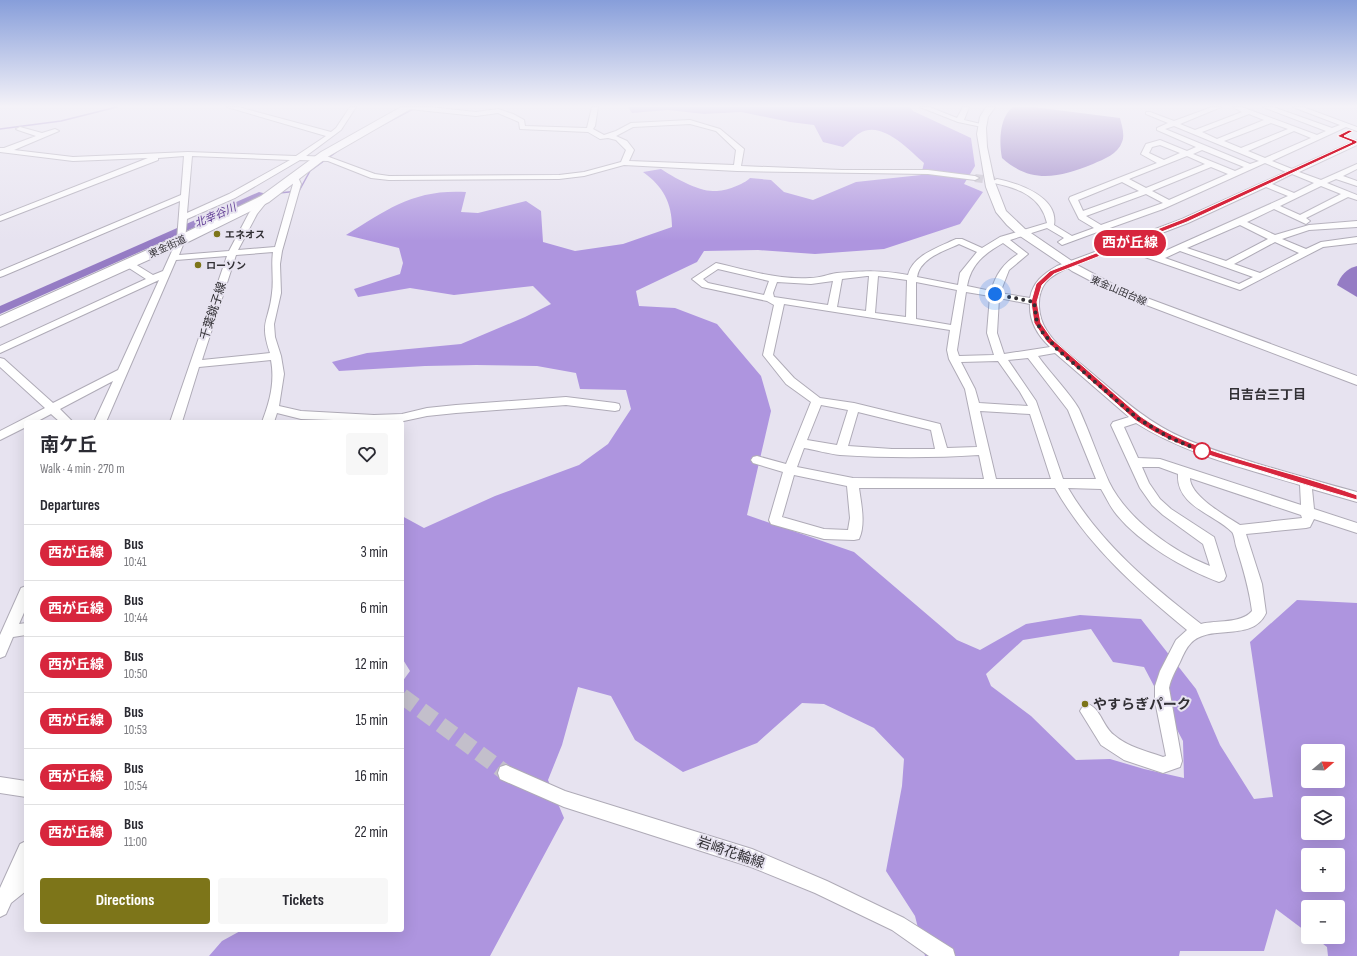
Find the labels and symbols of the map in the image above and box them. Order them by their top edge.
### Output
water label: 北幸谷川 [192,200,239,230]
marker: エネオス [212,229,222,239]
place label: エネオス [225,229,265,241]
line badge: 西が丘線 [1102,230,1158,256]
street label: 東金街道 [147,233,188,261]
marker: ローソン [193,260,203,270]
place label: ローソン [206,260,246,272]
street label: 東金山田台線 [1089,274,1149,308]
street label: 千葉銚子線 [197,280,230,342]
your location [985,284,1005,304]
district label: 日吉台三丁目 [1228,387,1306,403]
unlabelled marker [1193,442,1211,460]
place label: やすらぎパーク [1093,696,1191,713]
marker: やすらぎパーク [1080,699,1090,709]
north arrow [1301,744,1345,788]
street label: 岩崎花輪線 [695,833,767,872]

